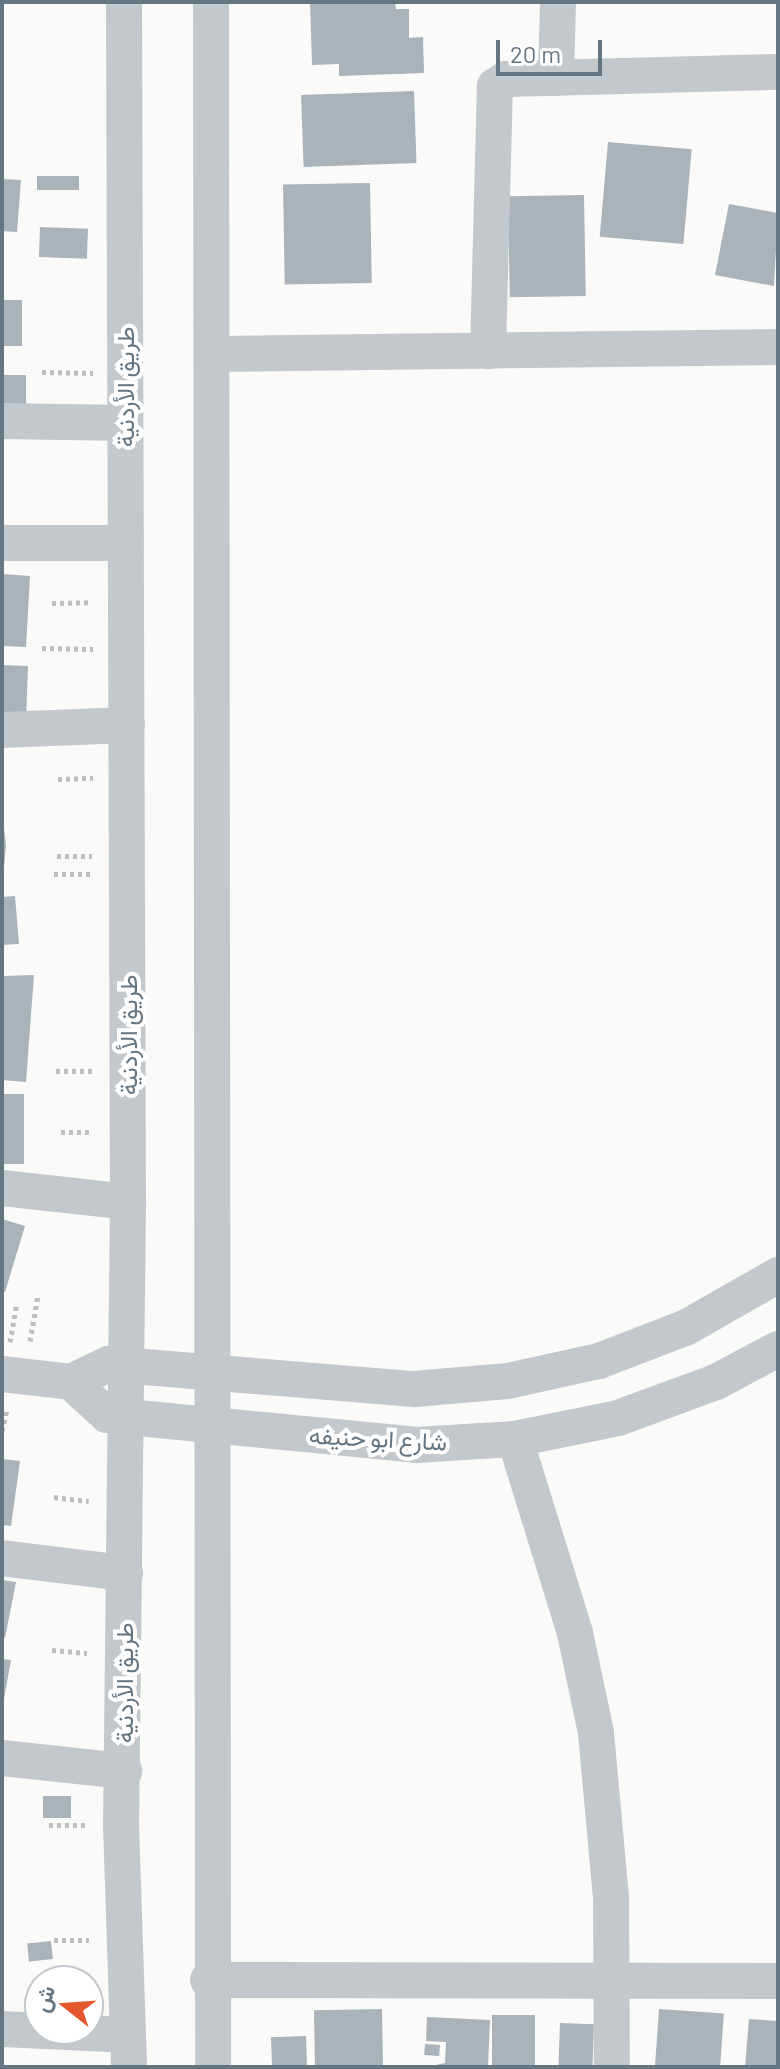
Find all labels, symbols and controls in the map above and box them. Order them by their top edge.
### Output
scale bar [500,24,606,74]
text: 20 m [510,39,561,68]
street label: طريق الأردنية [111,327,139,447]
street label: طريق الأردنية [114,975,142,1095]
street label: شارع ابو حنيفه [308,1420,448,1456]
street label: طريق الأردنية [110,1623,138,1743]
north arrow [24,1965,104,2045]
text: ش [27,1982,59,2015]

